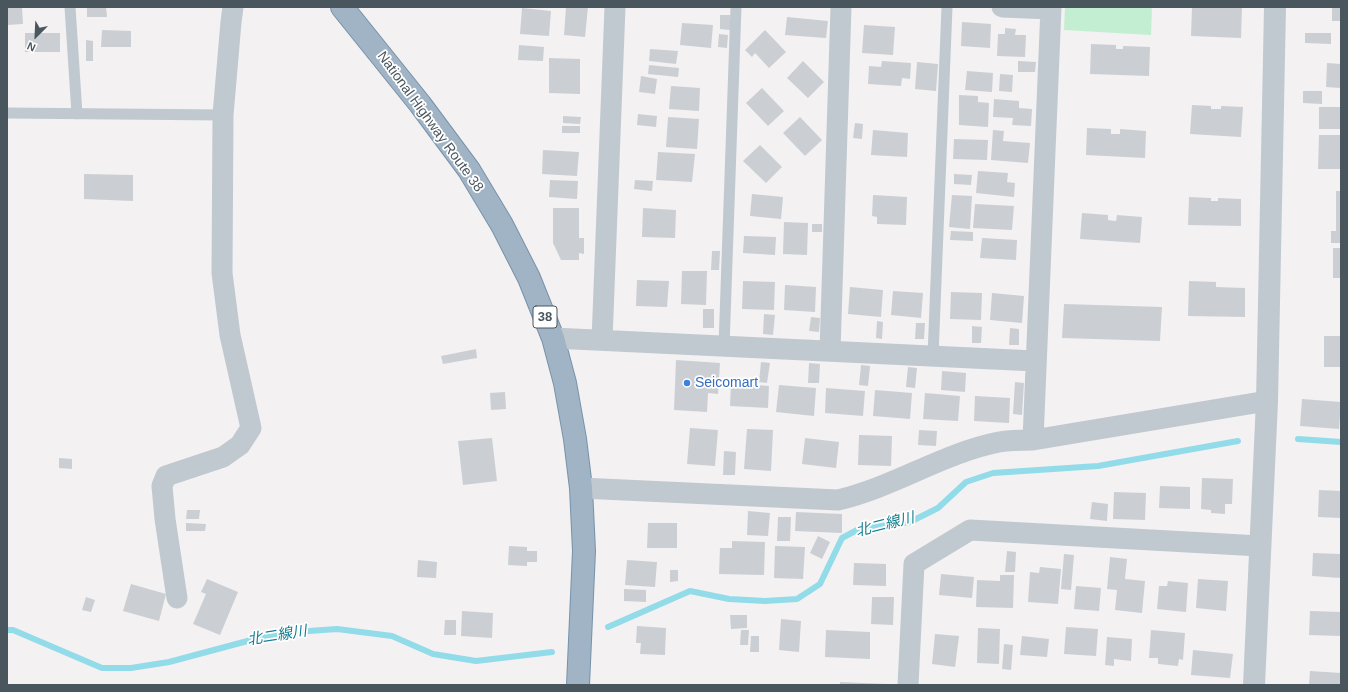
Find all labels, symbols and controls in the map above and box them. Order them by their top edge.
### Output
north arrow [16,16,56,56]
text: N [25,40,37,54]
street label: National Highway Route 38 [373,48,487,196]
road number: 38 [533,306,557,328]
place label: Seicomart [695,375,758,391]
marker: Seicomart [682,378,692,388]
water label: 北二線川 [854,509,916,541]
water label: 北二線川 [246,622,308,650]

